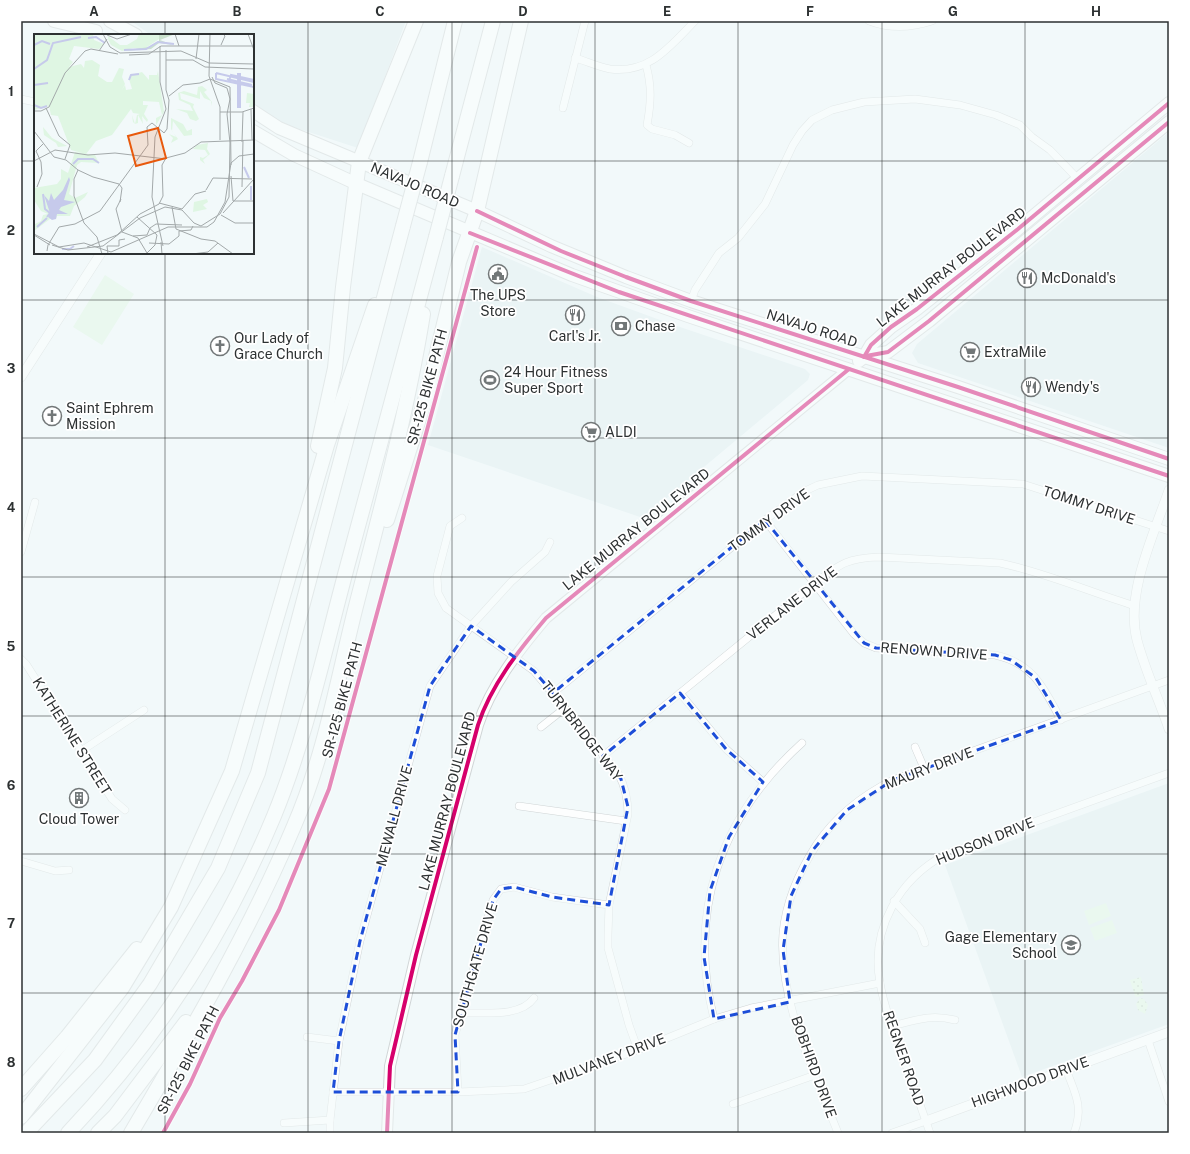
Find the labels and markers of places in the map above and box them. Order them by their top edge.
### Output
public building icon: The UPS Store [487,263,509,285]
restaurant icon: McDonald's [1016,267,1038,289]
place label: McDonald's [1041,270,1116,286]
place label: The UPS Store [470,287,526,319]
restaurant icon: Carl's Jr. [564,304,586,326]
bank icon: Chase [610,315,632,337]
place label: Chase [635,318,675,334]
place label: Carl's Jr. [549,328,601,344]
place label: Our Lady of Grace Church [234,330,323,362]
church icon: Our Lady of Grace Church [209,335,231,357]
supermarket icon: ExtraMile [959,341,981,363]
place label: ExtraMile [984,344,1046,360]
place label: 24 Hour Fitness Super Sport [504,364,608,396]
sports icon: 24 Hour Fitness Super Sport [479,369,501,391]
restaurant icon: Wendy's [1020,376,1042,398]
place label: Wendy's [1045,379,1099,395]
place label: Saint Ephrem Mission [66,400,154,432]
church icon: Saint Ephrem Mission [41,405,63,427]
supermarket icon: ALDI [580,421,602,443]
place label: ALDI [605,424,637,440]
building icon: Cloud Tower [68,787,90,809]
place label: Cloud Tower [39,811,119,827]
place label: Gage Elementary School [945,929,1057,961]
school or university icon: Gage Elementary School [1060,934,1082,956]

